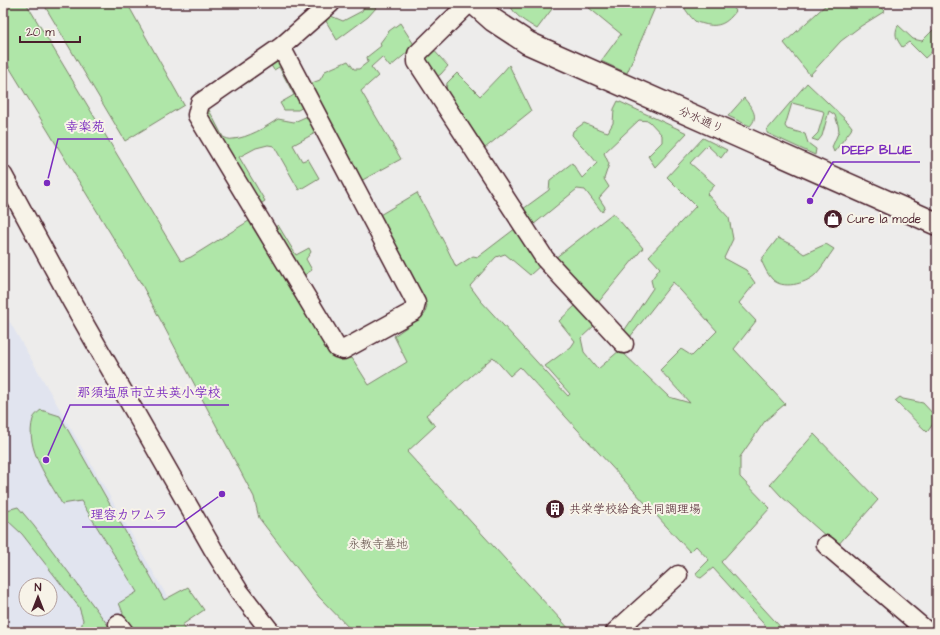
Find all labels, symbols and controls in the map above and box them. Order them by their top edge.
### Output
scale bar [20,18,80,44]
text: 20 m [26,24,55,41]
street label: 分水通り [676,102,726,138]
callout: 幸楽苑 [58,114,113,139]
text: 幸楽苑 [65,118,105,136]
callout: DEEP BLUE [833,137,920,162]
text: DEEP BLUE [842,141,913,159]
shop icon: Cure la mode [822,208,844,230]
place label: Cure la mode [847,211,922,228]
callout: 那須塩原市立共英小学校 [70,380,229,405]
text: 那須塩原市立共英小学校 [77,384,221,402]
building icon: 共栄学校給食共同調理場 [544,498,566,520]
place label: 共栄学校給食共同調理場 [569,501,701,518]
callout: 理容カワムラ [82,502,176,527]
text: 理容カワムラ [90,506,168,524]
park label: 永教寺墓地 [348,536,408,553]
north arrow [18,577,58,617]
text: N [35,580,42,595]

